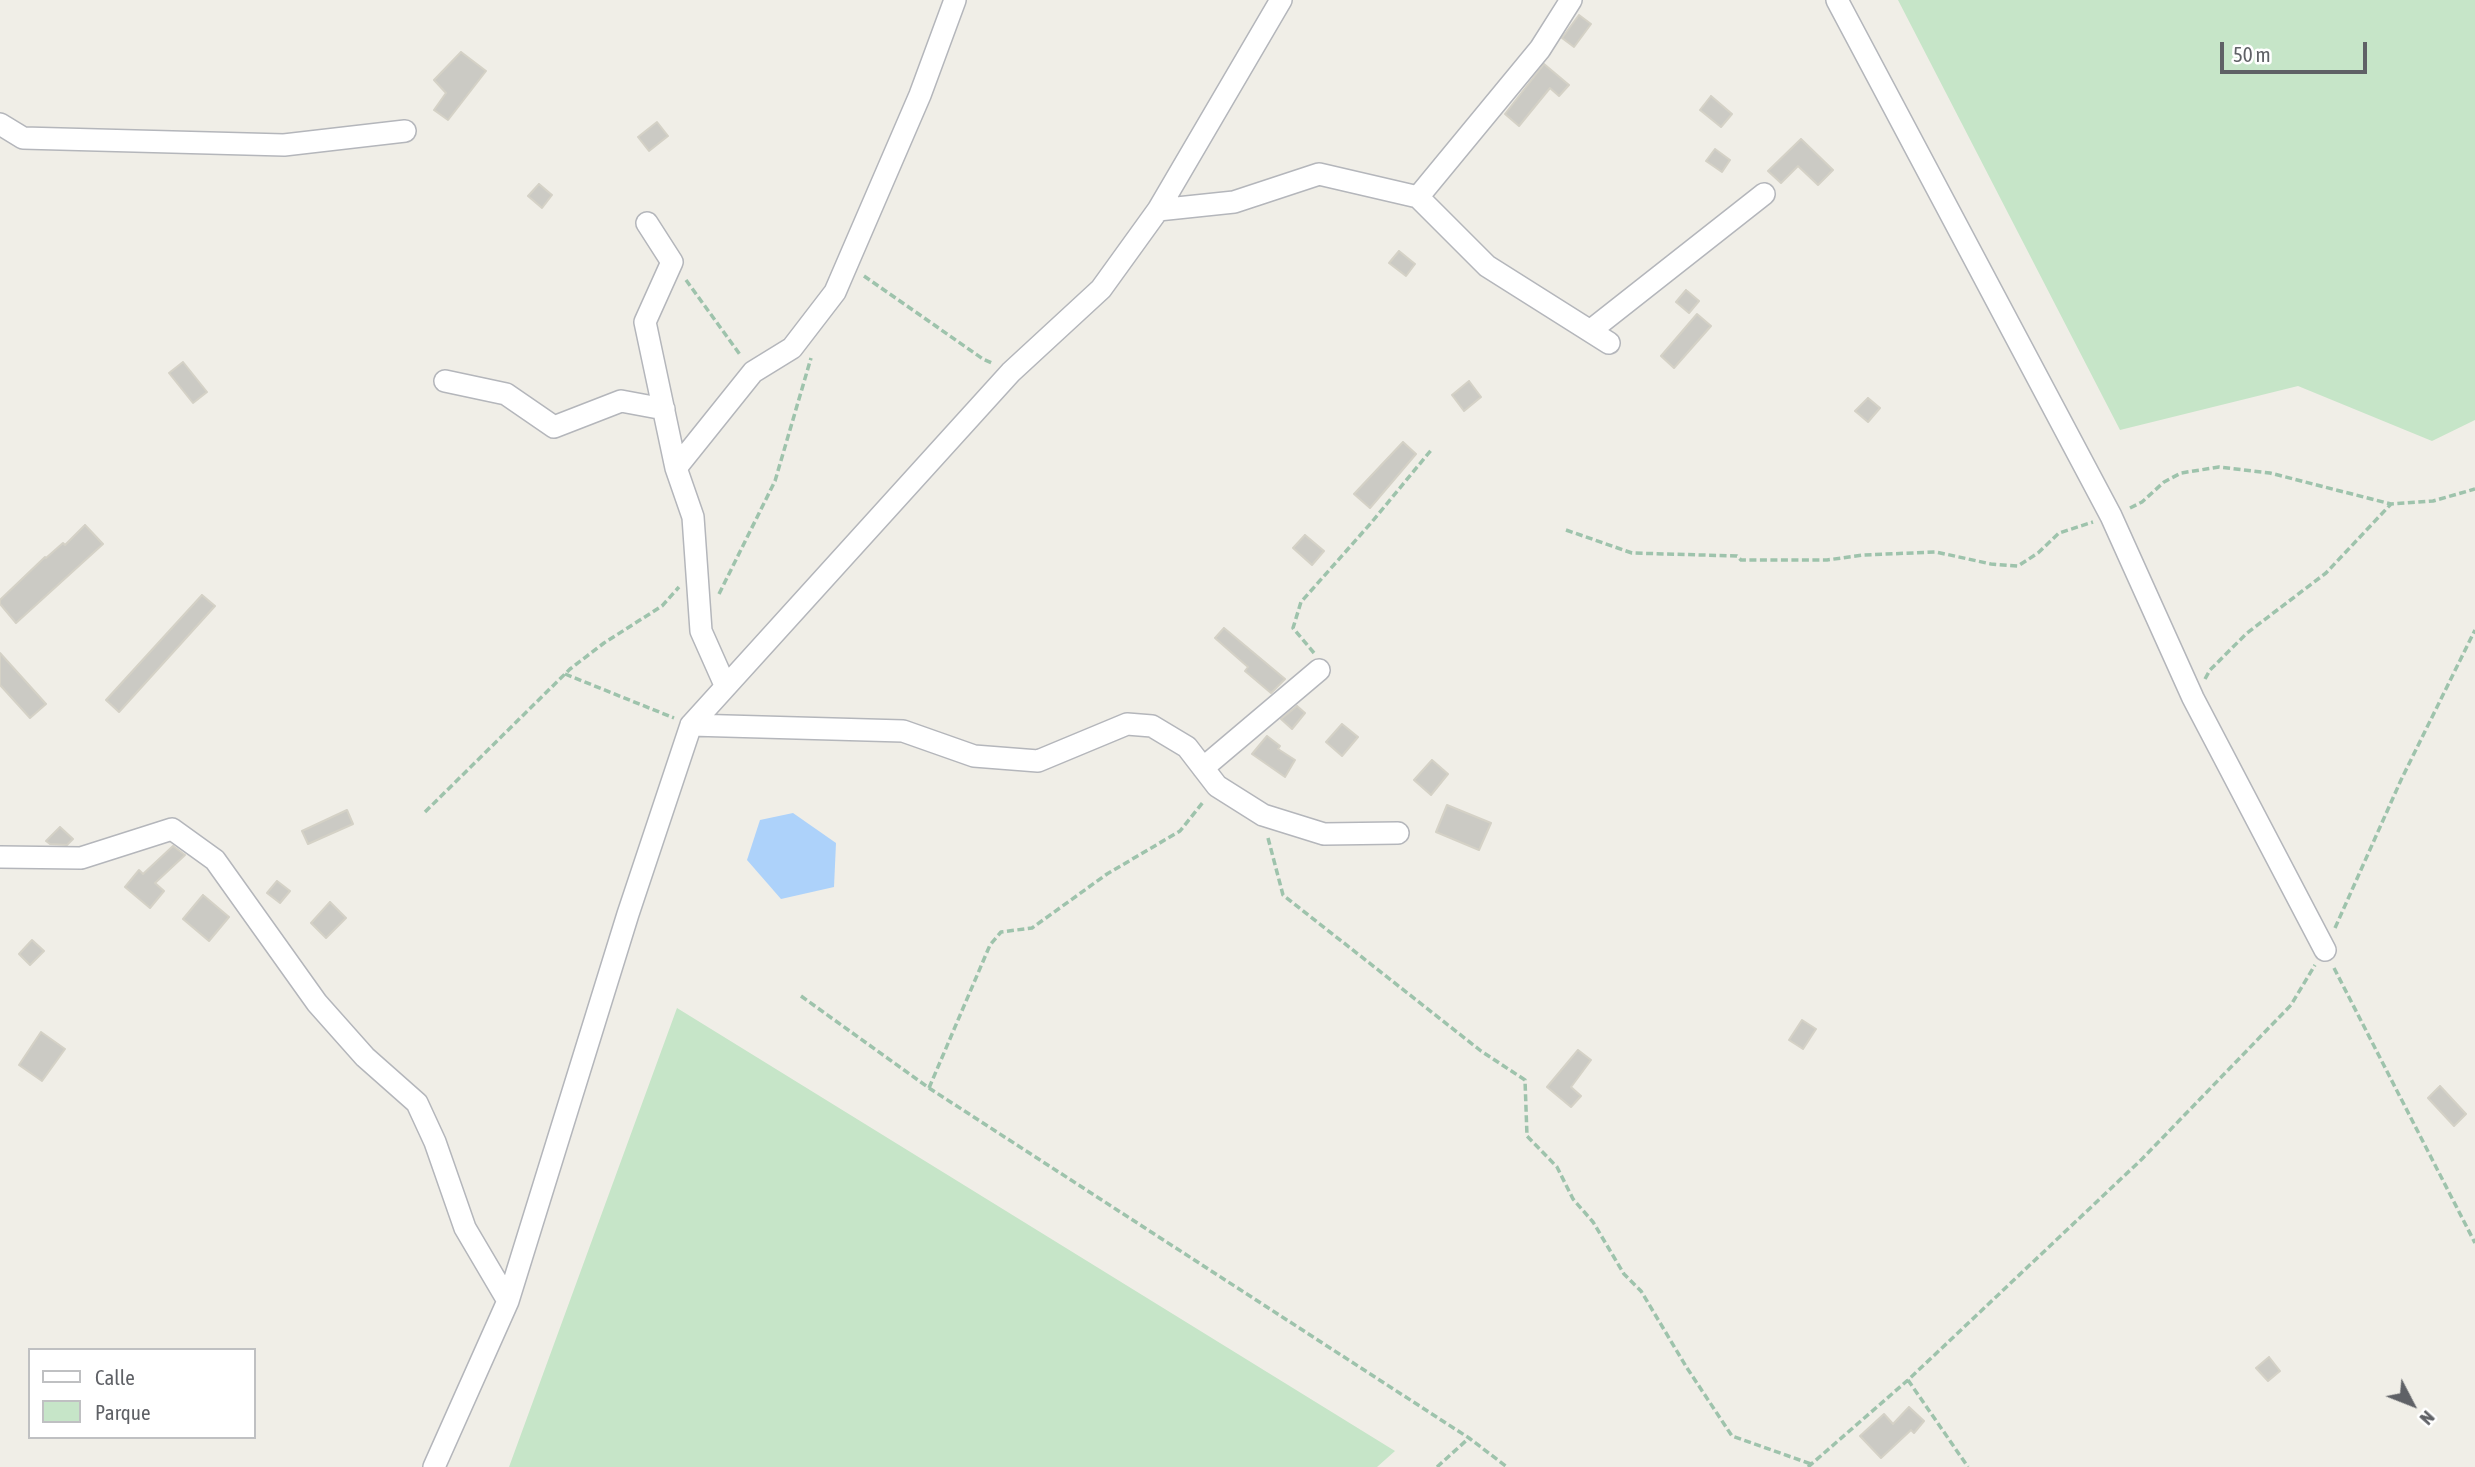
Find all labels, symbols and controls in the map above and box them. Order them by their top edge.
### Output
scale bar [2223,28,2370,72]
text: 50 m [2233,42,2271,66]
legend [28,1348,256,1439]
text: Calle [95,1365,135,1389]
north arrow [2377,1369,2447,1439]
text: Parque [95,1400,150,1424]
text: N [2416,1407,2440,1430]

